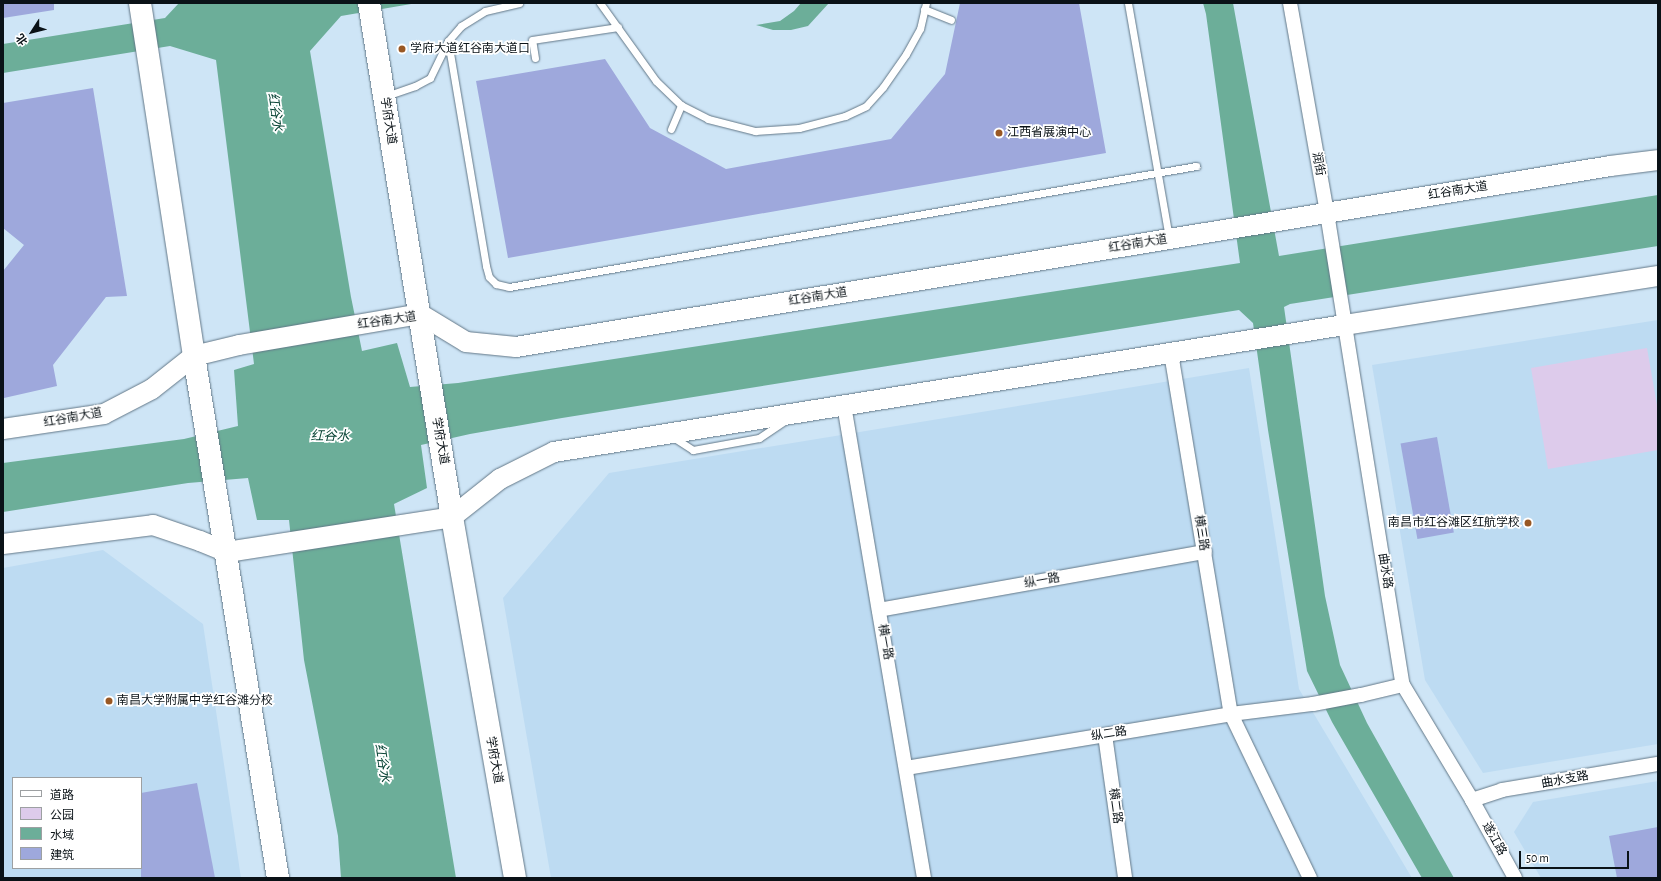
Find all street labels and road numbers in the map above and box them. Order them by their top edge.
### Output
street label: 学府大道 [377,96,399,146]
street label: 润街 [1309,151,1327,177]
street label: 红谷南大道 [1427,179,1489,203]
street label: 红谷南大道 [1107,232,1169,256]
street label: 红谷南大道 [787,285,849,309]
street label: 红谷南大道 [356,310,418,332]
street label: 红谷南大道 [42,406,104,430]
street label: 学府大道 [429,416,451,466]
street label: 横三路 [1191,514,1211,552]
street label: 曲水路 [1375,552,1395,590]
street label: 纵一路 [1023,571,1061,591]
street label: 横一路 [875,623,895,661]
street label: 纵二路 [1090,724,1128,744]
street label: 学府大道 [483,735,505,785]
street label: 曲水支路 [1540,769,1590,791]
street label: 横二路 [1105,787,1125,825]
street label: 遂江路 [1479,820,1509,858]

